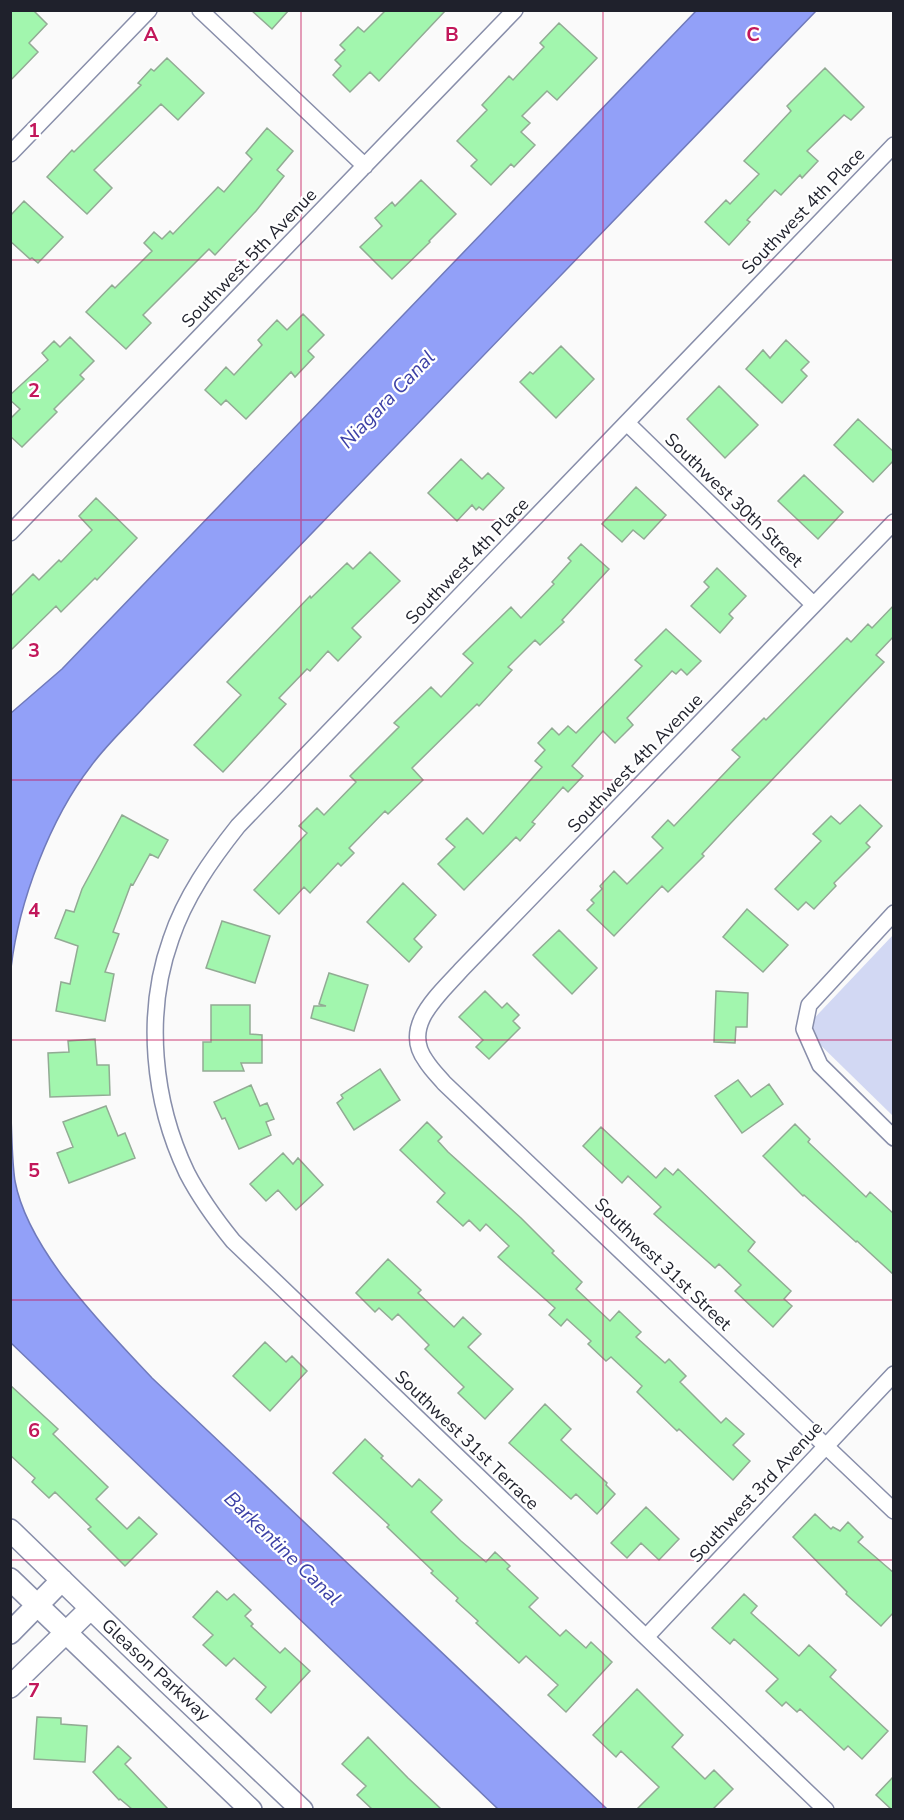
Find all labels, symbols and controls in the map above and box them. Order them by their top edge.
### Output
text: A [144,21,159,48]
text: B [445,21,459,48]
text: C [746,21,760,48]
text: 1 [28,117,40,144]
street label: Southwest 4th Place [736,142,870,280]
street label: Southwest 5th Avenue [176,183,322,333]
water label: Niagara Canal [334,344,441,454]
text: 2 [28,377,40,404]
street label: Southwest 30th Street [660,428,809,573]
street label: Southwest 4th Place [400,492,534,630]
text: 3 [28,637,40,664]
street label: Southwest 4th Avenue [562,688,708,838]
text: 4 [28,897,40,924]
text: 5 [28,1157,40,1184]
street label: Southwest 31st Street [589,1192,737,1336]
street label: Southwest 31st Terrace [390,1365,544,1515]
street label: Southwest 3rd Avenue [684,1416,828,1568]
text: 6 [28,1417,40,1444]
water label: Barkentine Canal [218,1485,347,1611]
street label: Gleason Parkway [97,1613,216,1727]
text: 7 [28,1677,40,1704]

